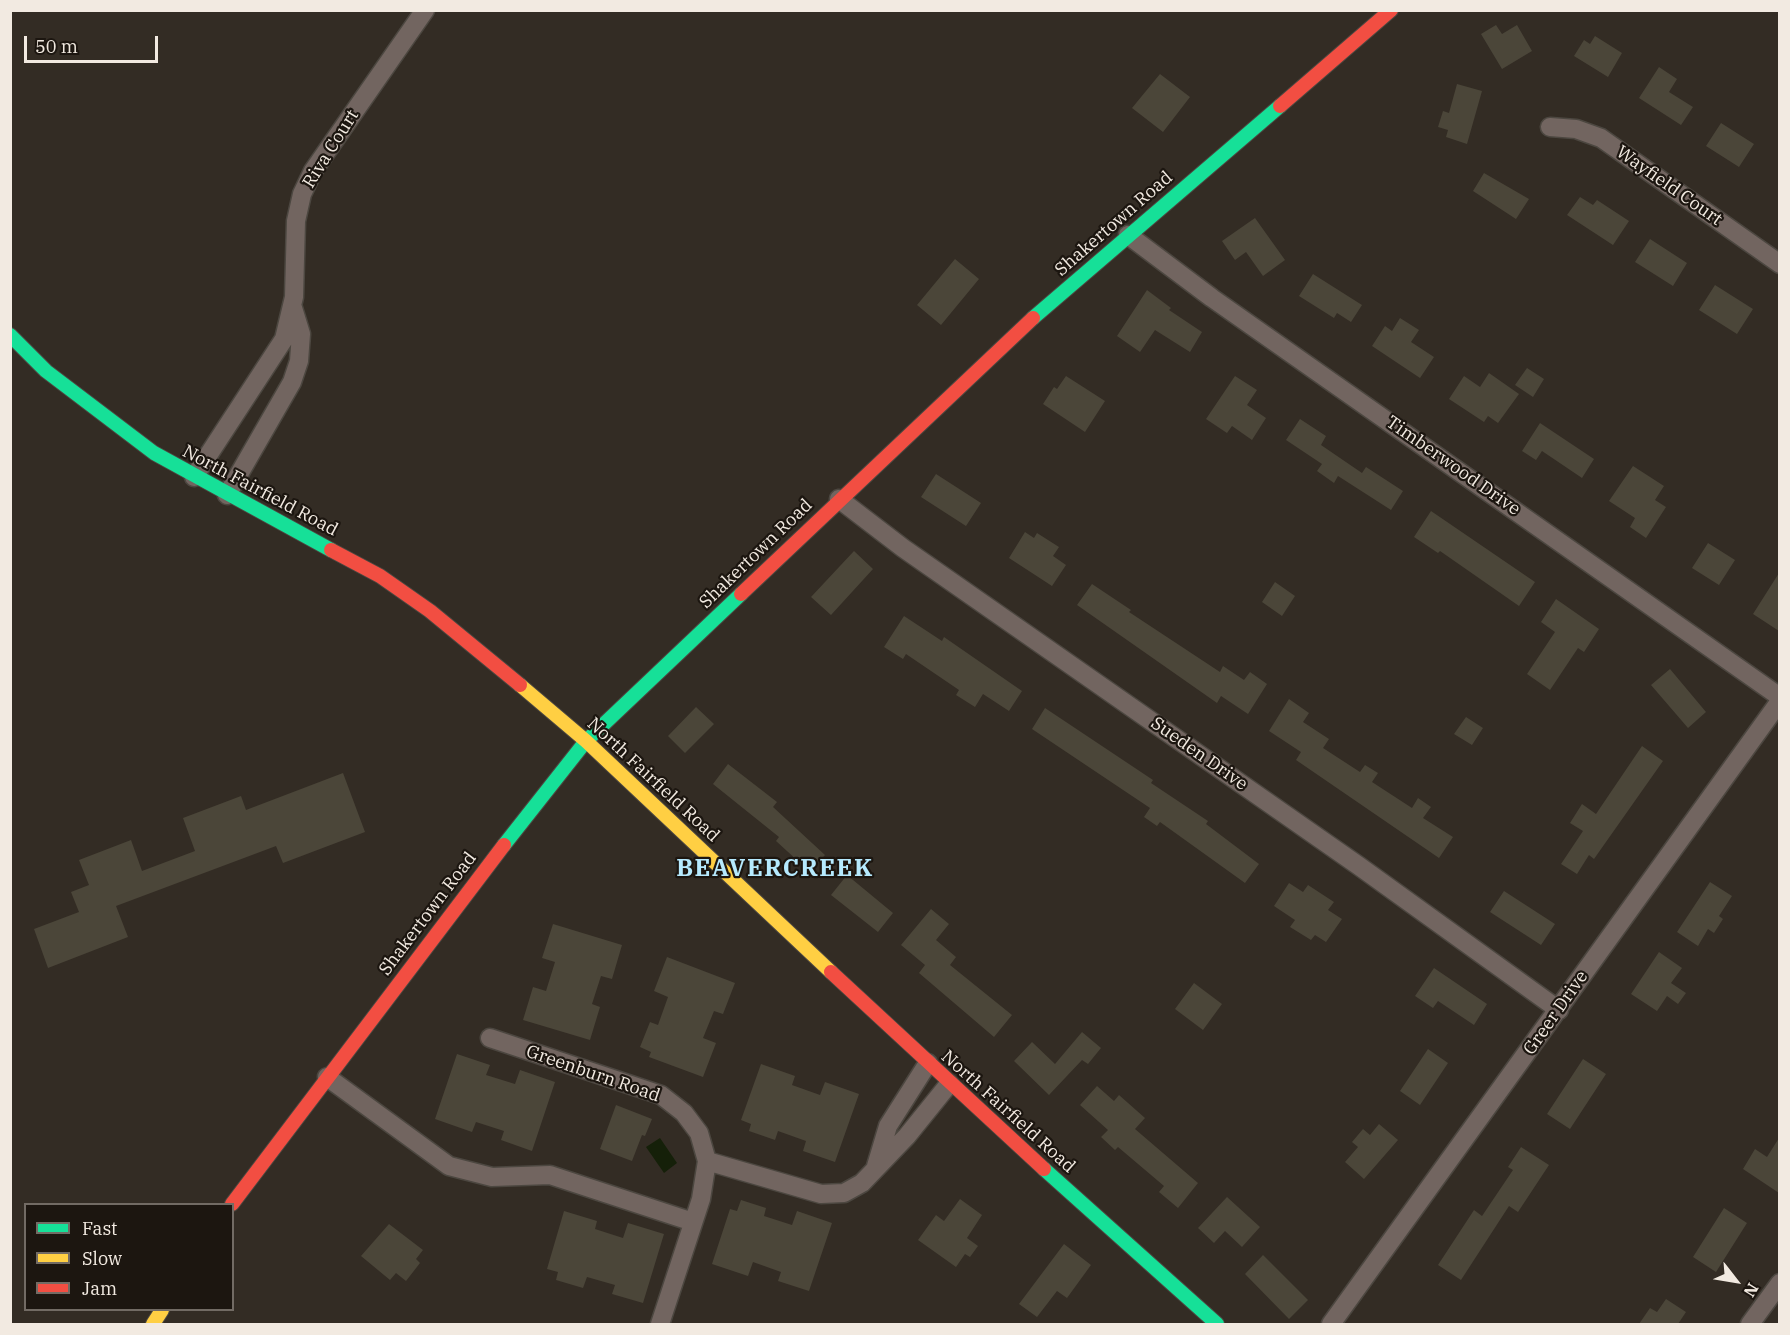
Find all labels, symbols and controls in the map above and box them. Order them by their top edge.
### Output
scale bar [27,24,160,62]
text: 50 m [35,35,78,58]
street label: Riva Court [298,106,364,192]
street label: Wayfield Court [1612,141,1726,231]
street label: Shakertown Road [1051,167,1177,281]
street label: Timberwood Drive [1382,412,1524,520]
street label: North Fairfield Road [179,441,341,541]
street label: Shakertown Road [695,495,817,613]
street label: North Fairfield Road [582,713,724,847]
street label: Sueden Drive [1146,713,1252,795]
street label: Shakertown Road [375,848,481,980]
district label: BEAVERCREEK [676,855,874,883]
street label: Greer Drive [1519,967,1593,1059]
street label: Greenburn Road [523,1041,663,1107]
street label: North Fairfield Road [937,1046,1079,1178]
legend [24,1203,234,1311]
text: Fast [82,1217,117,1240]
text: Slow [82,1247,122,1270]
north arrow [1706,1251,1766,1311]
text: Jam [82,1277,117,1300]
text: N [1740,1280,1763,1301]

